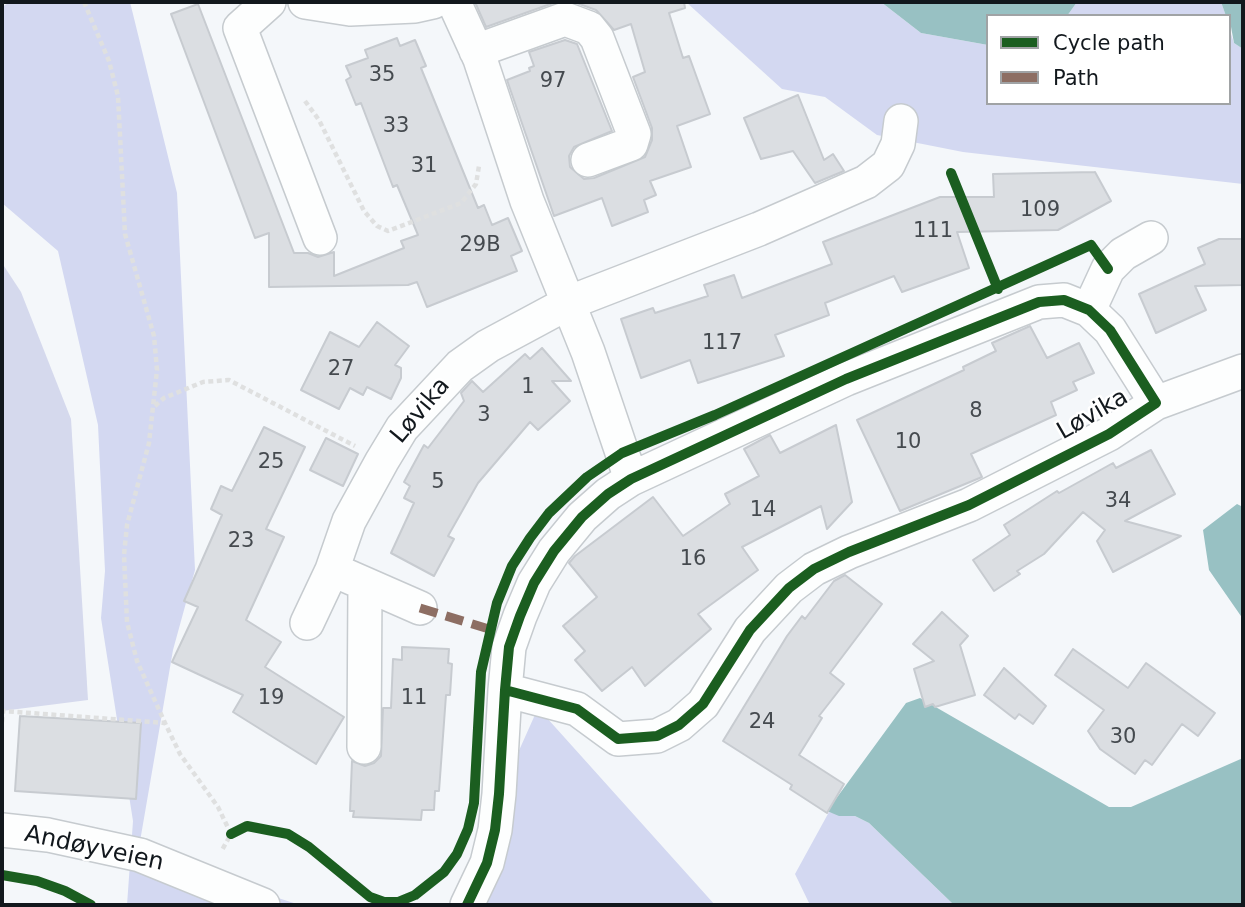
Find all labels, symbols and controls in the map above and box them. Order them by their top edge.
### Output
legend [986,14,1231,105]
text: Cycle path [1053,31,1165,55]
house number: 35 [369,63,395,89]
text: Path [1053,66,1099,90]
house number: 97 [540,69,566,95]
house number: 33 [383,114,409,140]
house number: 31 [411,154,437,180]
house number: 109 [1020,198,1060,224]
house number: 111 [913,219,953,245]
house number: 29B [459,233,501,259]
house number: 117 [702,331,742,357]
house number: 27 [328,357,354,383]
street label: Løvika [385,372,457,450]
house number: 1 [521,375,535,401]
street label: Løvika [1052,383,1134,447]
house number: 8 [969,399,983,425]
house number: 3 [477,403,491,429]
house number: 10 [895,430,921,456]
house number: 25 [258,450,284,476]
house number: 5 [431,470,445,496]
house number: 34 [1105,489,1131,515]
house number: 14 [750,498,776,524]
house number: 23 [228,529,254,555]
house number: 16 [680,547,706,573]
house number: 19 [258,686,284,712]
house number: 11 [401,686,427,712]
house number: 24 [749,710,775,736]
house number: 30 [1110,725,1136,751]
street label: Andøyveien [22,820,166,878]

